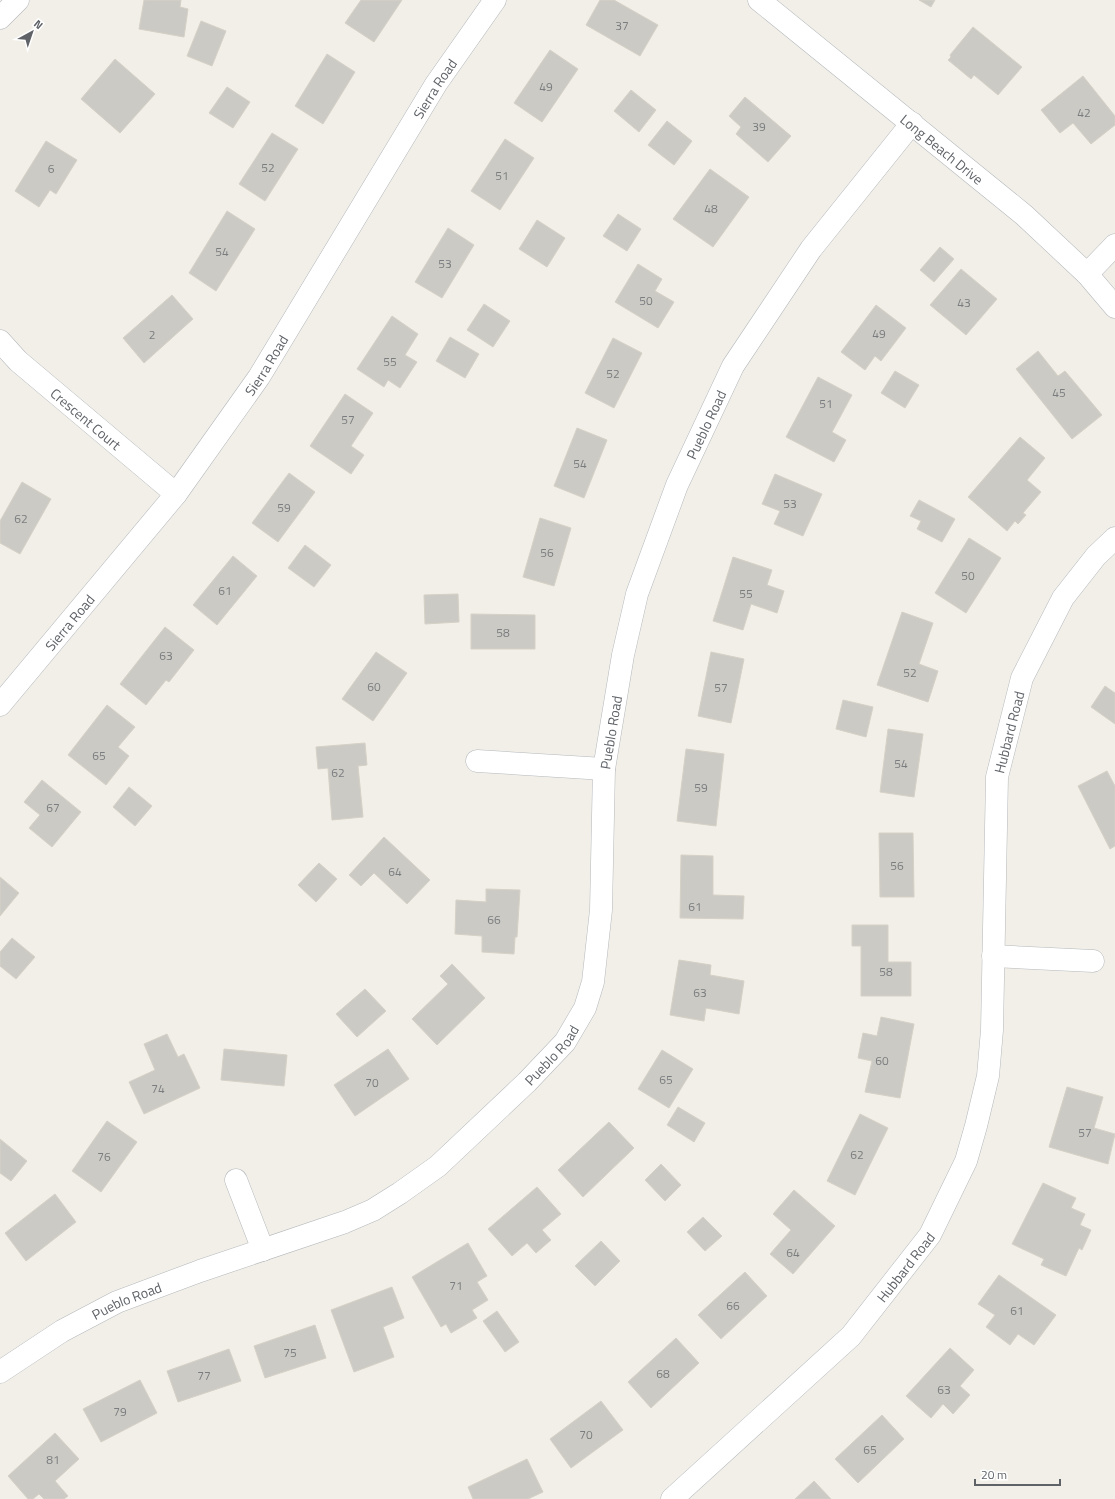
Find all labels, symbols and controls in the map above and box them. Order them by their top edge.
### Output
north arrow [12,12,52,52]
text: N [30,16,46,33]
house number: 37 [615,16,629,35]
street label: Sierra Road [407,54,462,122]
house number: 49 [539,77,553,96]
house number: 42 [1077,103,1091,122]
street label: Long Beach Drive [896,108,988,189]
house number: 39 [752,117,766,136]
house number: 52 [261,158,275,177]
house number: 6 [48,159,55,178]
house number: 51 [495,166,509,185]
house number: 48 [704,199,718,218]
house number: 54 [215,242,229,261]
house number: 53 [438,254,452,273]
house number: 50 [639,291,653,310]
house number: 43 [957,293,971,312]
house number: 49 [872,324,886,343]
house number: 2 [149,325,155,344]
street label: Sierra Road [239,331,293,400]
house number: 55 [383,352,397,371]
house number: 52 [606,364,620,383]
street label: Crescent Court [46,382,126,454]
house number: 45 [1052,383,1066,402]
street label: Pueblo Road [680,386,731,463]
house number: 51 [819,394,833,413]
house number: 57 [341,410,355,429]
house number: 54 [573,454,587,473]
house number: 53 [783,494,797,513]
house number: 59 [277,498,291,517]
house number: 62 [14,509,28,528]
house number: 56 [540,543,554,562]
house number: 50 [961,566,975,585]
house number: 61 [218,581,232,600]
house number: 55 [739,584,753,603]
street label: Sierra Road [39,589,99,655]
house number: 58 [496,623,510,642]
house number: 63 [159,646,173,665]
house number: 52 [903,663,917,682]
house number: 60 [367,677,381,696]
house number: 57 [714,678,728,697]
street label: Hubbard Road [988,689,1029,775]
street label: Pueblo Road [594,694,627,771]
house number: 65 [92,746,106,765]
house number: 54 [894,754,908,773]
house number: 62 [331,763,345,782]
house number: 59 [694,778,708,797]
house number: 67 [46,798,60,817]
house number: 56 [890,856,904,875]
house number: 64 [388,862,402,881]
house number: 61 [688,897,702,916]
house number: 66 [487,910,501,929]
house number: 58 [879,962,893,981]
house number: 63 [693,983,707,1002]
street label: Pueblo Road [519,1021,583,1090]
house number: 60 [875,1051,889,1070]
house number: 65 [659,1070,673,1089]
house number: 70 [365,1073,379,1092]
house number: 74 [151,1079,165,1098]
house number: 57 [1078,1123,1092,1142]
house number: 62 [850,1145,864,1164]
house number: 76 [97,1147,111,1166]
street label: Hubbard Road [871,1227,939,1306]
house number: 64 [786,1243,800,1262]
street label: Pueblo Road [88,1276,164,1324]
house number: 71 [449,1276,463,1295]
house number: 66 [726,1296,740,1315]
house number: 61 [1010,1301,1024,1320]
house number: 75 [283,1343,297,1362]
house number: 68 [656,1364,670,1383]
house number: 77 [197,1366,211,1385]
house number: 63 [937,1380,951,1399]
house number: 79 [113,1402,127,1421]
house number: 70 [579,1425,593,1444]
house number: 65 [863,1440,877,1459]
house number: 81 [46,1450,60,1469]
scale bar [975,1461,1060,1487]
text: 20 m [981,1465,1007,1484]

